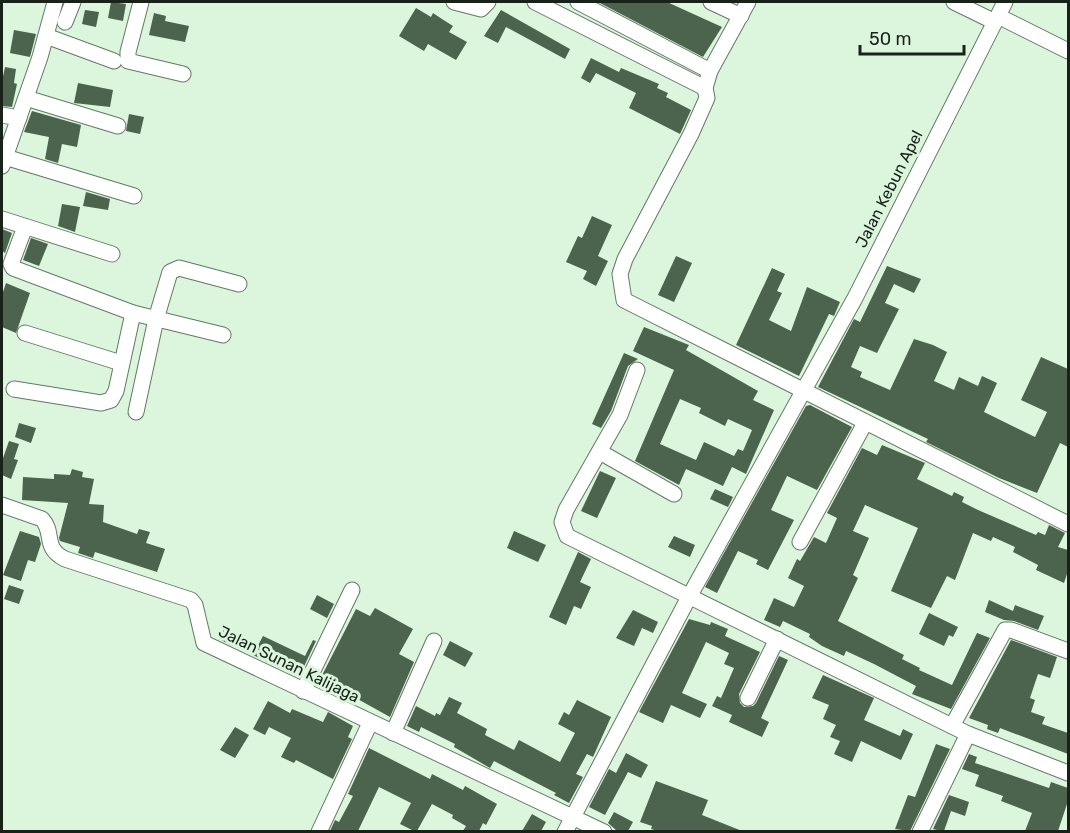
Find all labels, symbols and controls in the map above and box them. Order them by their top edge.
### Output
scale bar [860,18,964,56]
text: 50 m [869,28,912,50]
street label: Jalan Kebun Apel [851,127,927,251]
street label: Jalan Sunan Kalijaga [215,622,363,706]

